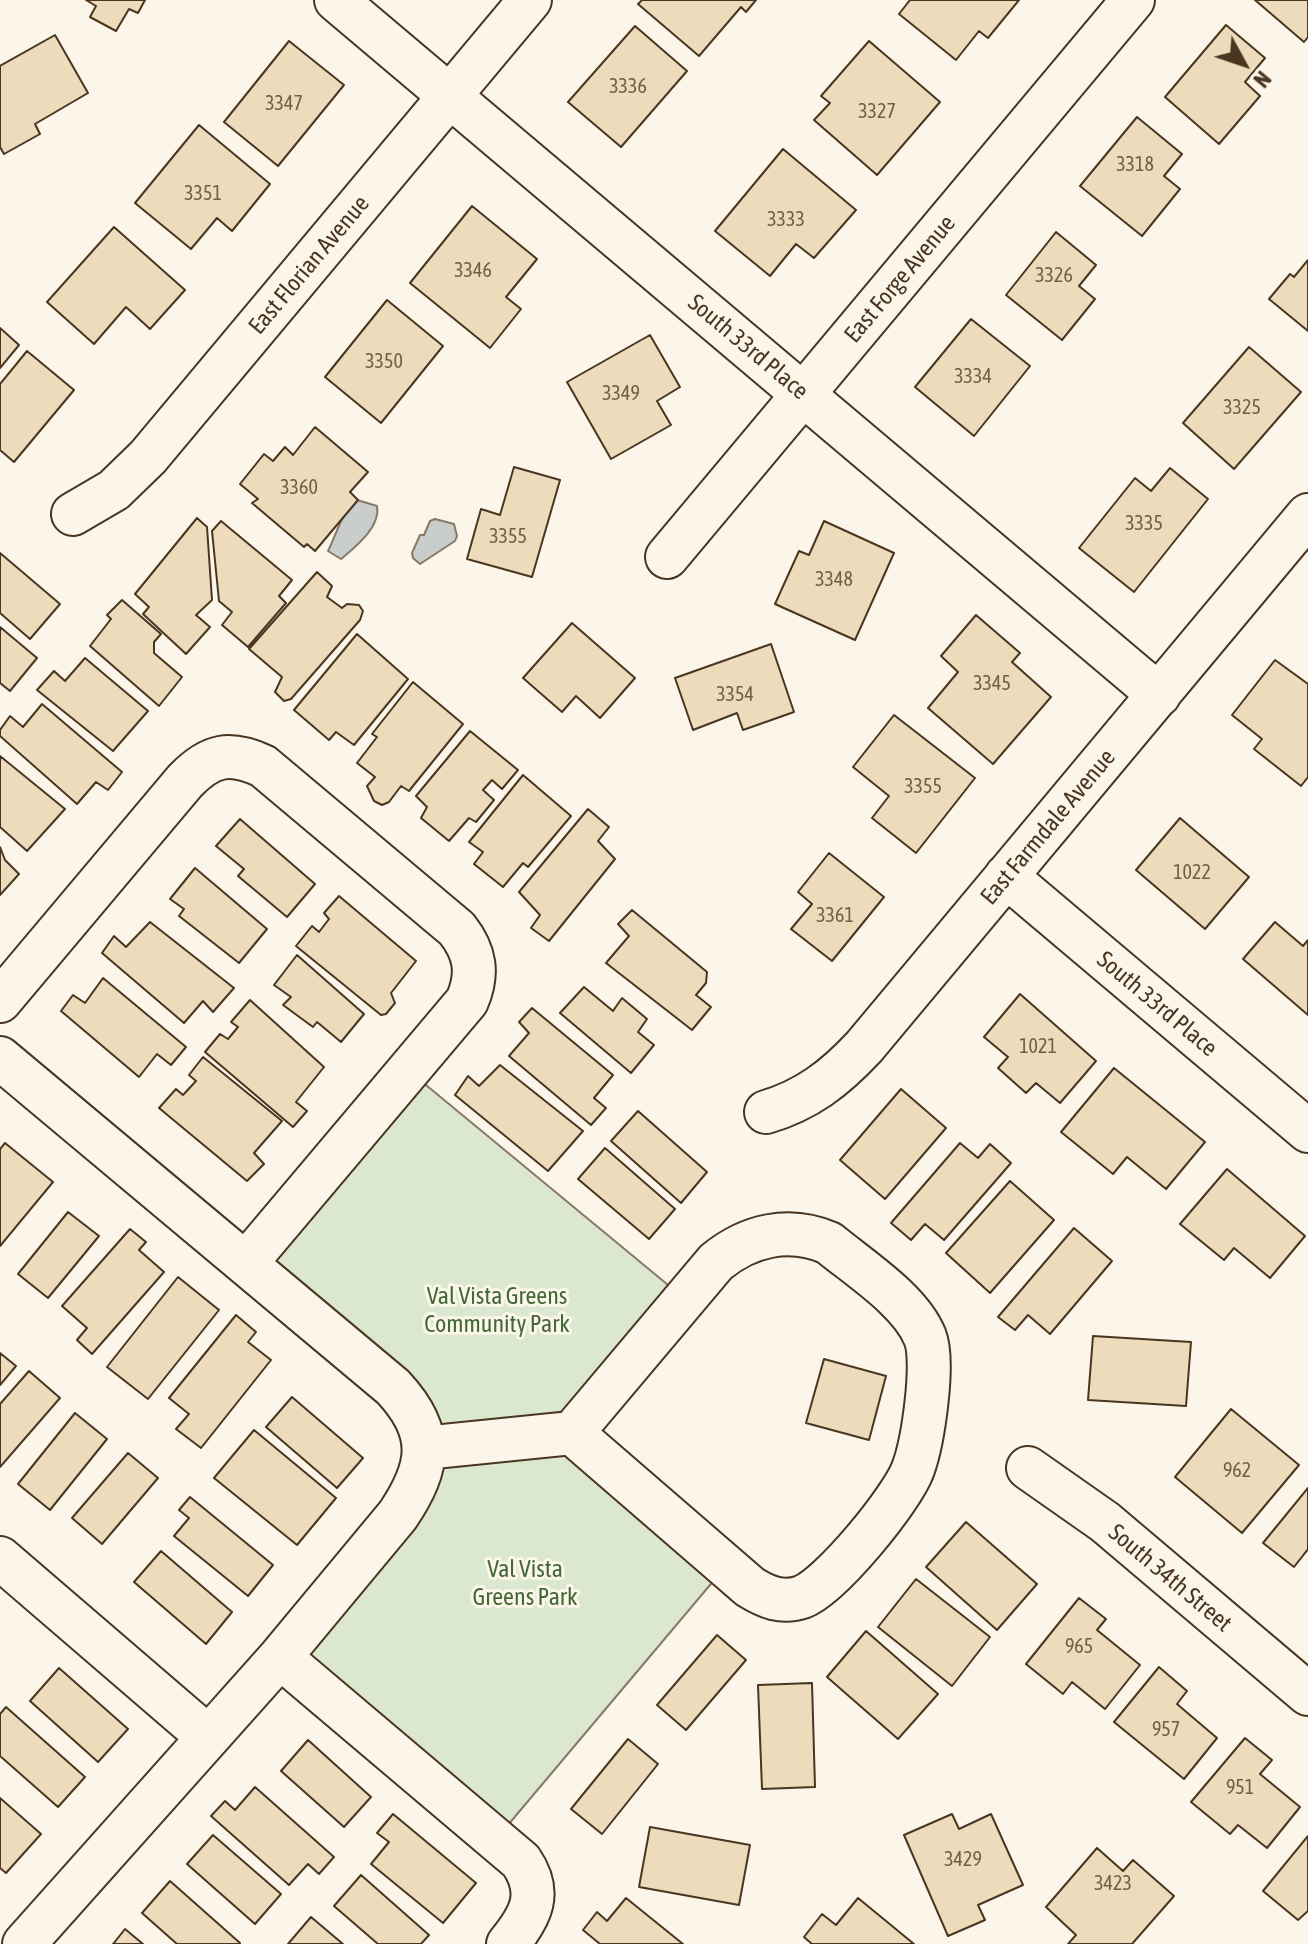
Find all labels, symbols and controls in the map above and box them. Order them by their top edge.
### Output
north arrow [1204,24,1284,104]
text: N [1248,66,1277,93]
house number: 3336 [609,75,647,99]
house number: 3347 [265,92,303,116]
house number: 3327 [858,100,896,124]
house number: 3318 [1116,153,1154,177]
house number: 3351 [184,182,222,206]
street label: East Florian Avenue [243,190,375,340]
house number: 3333 [767,208,805,232]
street label: East Forge Avenue [838,209,962,349]
house number: 3346 [454,259,492,283]
house number: 3326 [1035,264,1073,288]
street label: South 33rd Place [682,288,814,406]
house number: 3350 [365,350,403,374]
house number: 3334 [954,365,992,389]
house number: 3349 [602,382,640,406]
house number: 3325 [1223,396,1261,420]
house number: 3360 [280,476,318,500]
house number: 3335 [1125,512,1163,536]
house number: 3355 [489,525,527,549]
house number: 3348 [815,568,853,592]
house number: 3345 [973,672,1011,696]
house number: 3354 [716,683,754,707]
street label: East Farmdale Avenue [975,743,1121,911]
house number: 3355 [904,775,942,799]
house number: 1022 [1173,861,1211,885]
house number: 3361 [816,904,854,928]
street label: South 33rd Place [1091,945,1223,1063]
house number: 1021 [1019,1035,1057,1059]
park label: Val Vista Greens Community Park [424,1282,570,1338]
house number: 962 [1223,1459,1251,1483]
street label: South 34th Street [1103,1518,1237,1638]
park label: Val Vista Greens Park [473,1555,577,1611]
house number: 965 [1065,1635,1093,1659]
house number: 957 [1152,1718,1180,1742]
house number: 951 [1226,1776,1254,1800]
house number: 3429 [944,1848,982,1872]
house number: 3423 [1094,1872,1132,1896]

